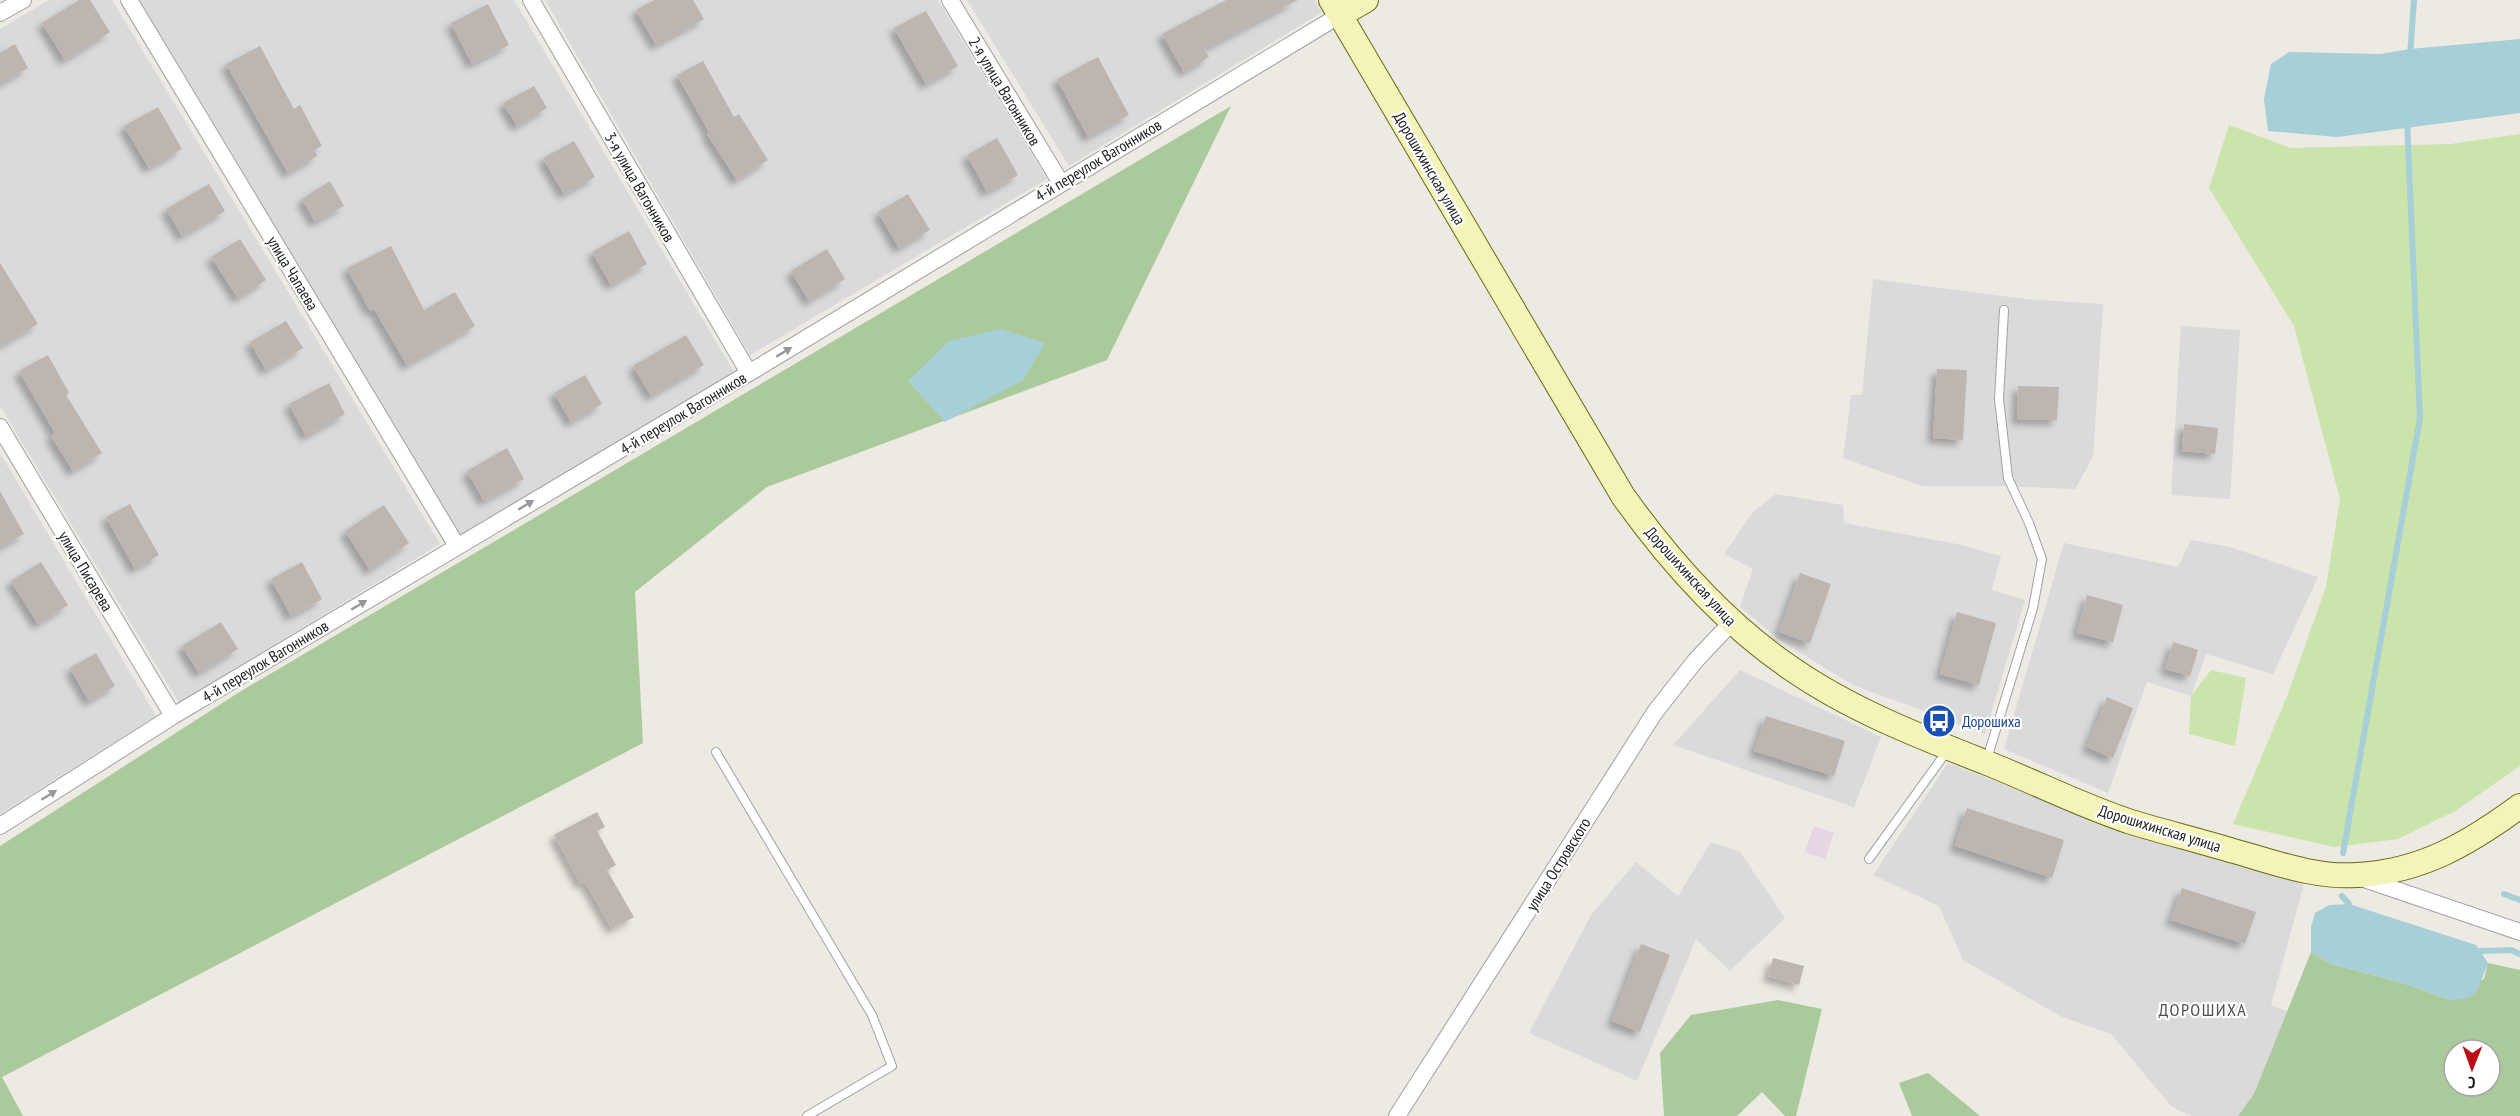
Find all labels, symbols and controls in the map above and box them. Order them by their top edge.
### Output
street label: 2-я улица Вагонников [965,33,1045,149]
street label: Дорошихинская улица [1390,108,1470,228]
street label: 4-й переулок Вагонников [1031,114,1165,206]
street label: 3-я улица Вагонников [601,129,679,245]
street label: улица Чапаева [263,232,323,314]
one-way arrow [776,346,792,357]
street label: 4-й переулок Вагонников [616,367,750,459]
one-way arrow [518,500,534,511]
street label: Дорошихинская улица [1641,522,1741,630]
street label: улица Писарева [54,527,118,615]
one-way arrow [351,600,368,610]
street label: 4-й переулок Вагонников [198,615,332,707]
bus stop icon: Дорошиха [1921,703,1957,739]
place label: Дорошиха [1962,711,2021,731]
one-way arrow [41,789,58,800]
street label: Дорошихинская улица [2096,800,2224,856]
street label: улица Островского [1521,814,1595,914]
district label: ДОРОШИХА [2159,998,2247,1021]
north arrow [2442,1038,2502,1098]
text: С [2467,1073,2476,1093]

